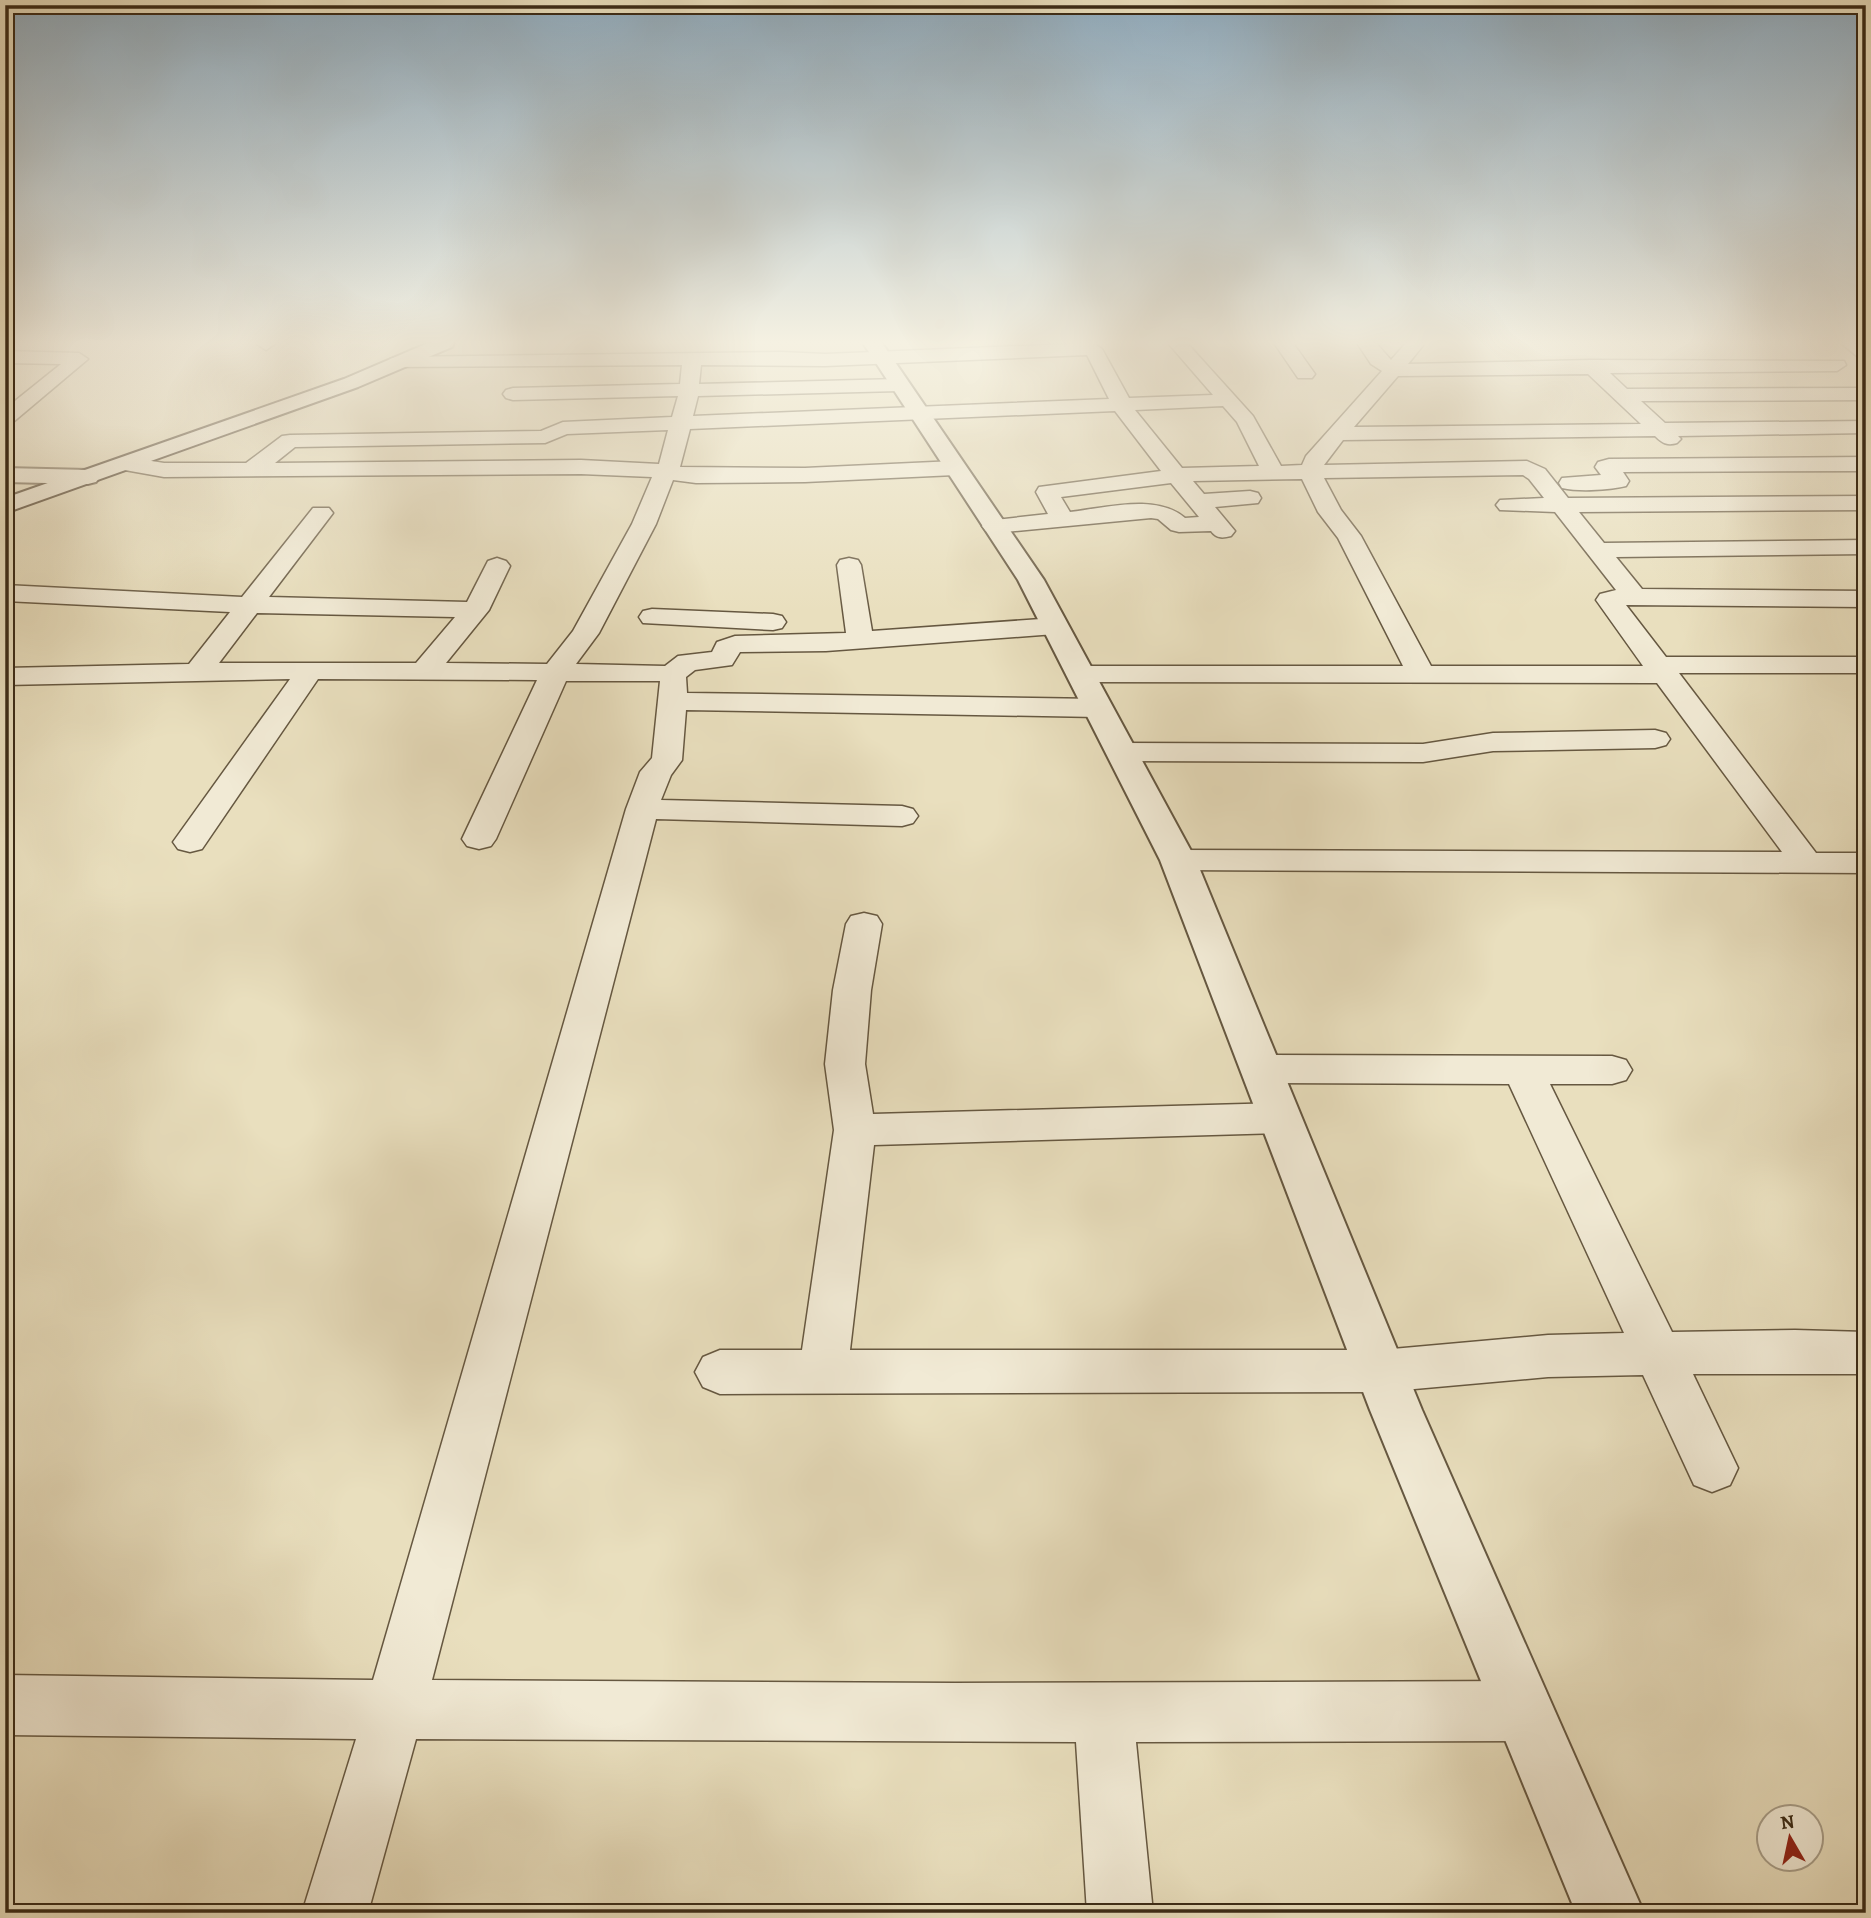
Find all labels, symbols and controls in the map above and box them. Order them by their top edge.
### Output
north arrow [1756,1802,1826,1872]
text: N [1779,1808,1797,1836]

